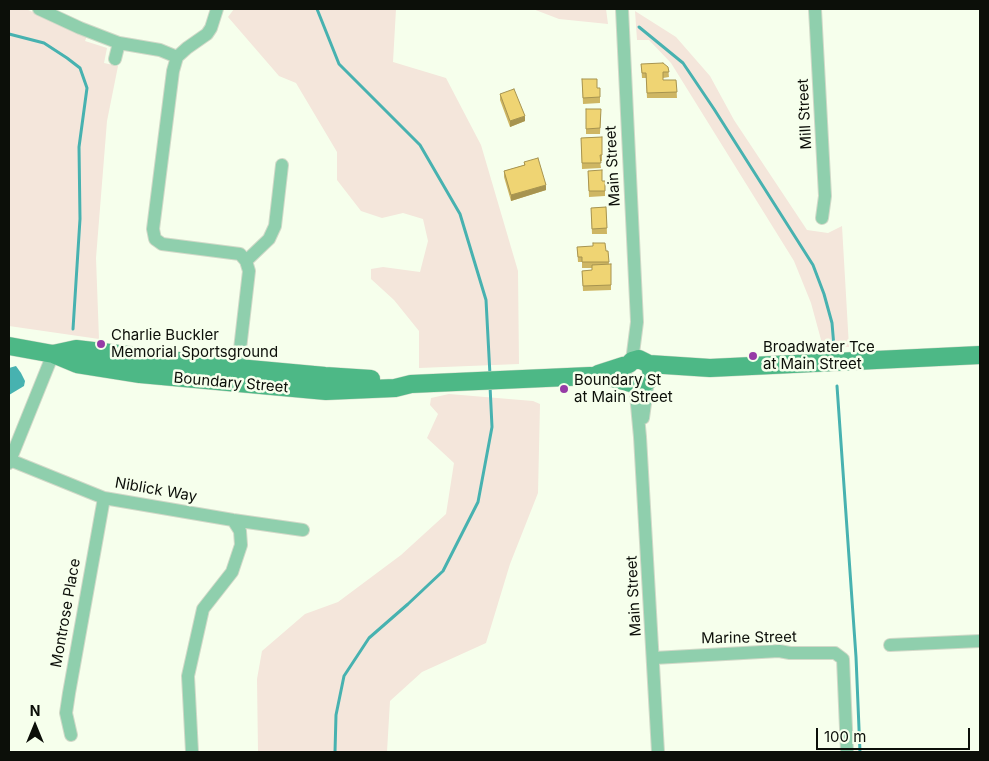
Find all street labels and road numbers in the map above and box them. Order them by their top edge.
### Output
street label: Mill Street [794,78,816,150]
street label: Main Street [602,125,624,207]
street label: Boundary Street [173,369,289,397]
street label: Niblick Way [114,474,198,506]
street label: Main Street [623,555,645,637]
street label: Montrose Place [48,557,84,669]
street label: Marine Street [701,628,797,648]

